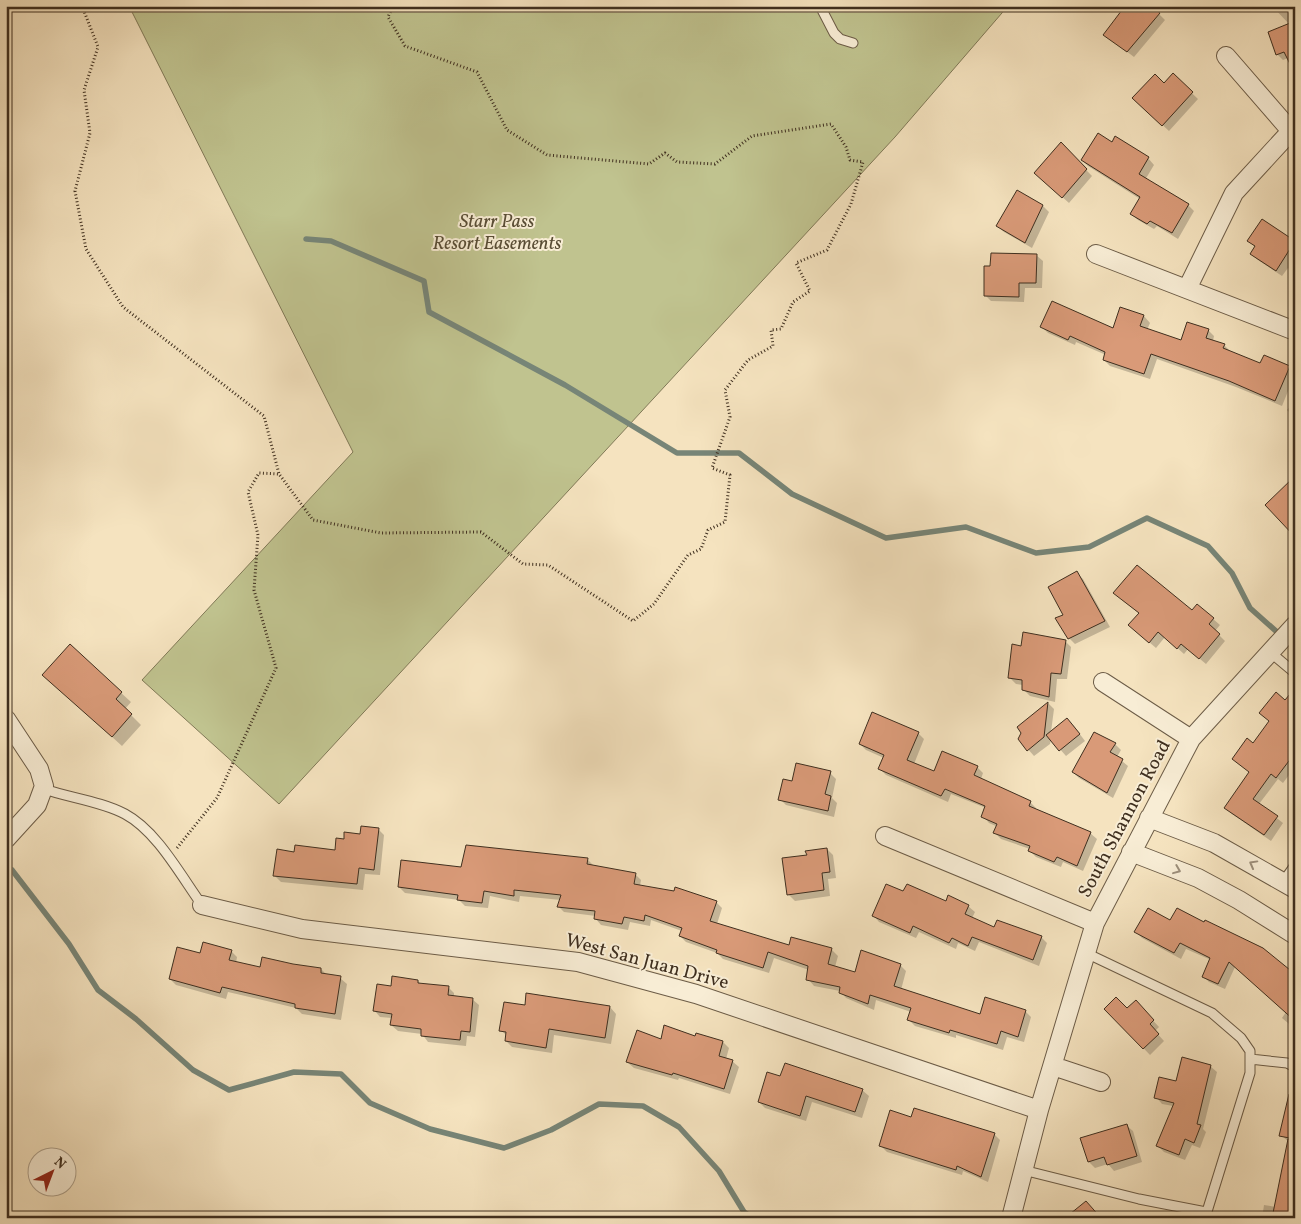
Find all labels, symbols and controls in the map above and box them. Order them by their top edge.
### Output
park label: Starr Pass Resort Easements [432,209,562,257]
street label: South Shannon Road [1072,736,1178,902]
one-way arrow [1249,860,1258,870]
one-way arrow [1172,864,1181,874]
street label: West San Juan Drive [562,928,732,996]
north arrow [28,1146,78,1196]
text: N [50,1153,70,1174]

